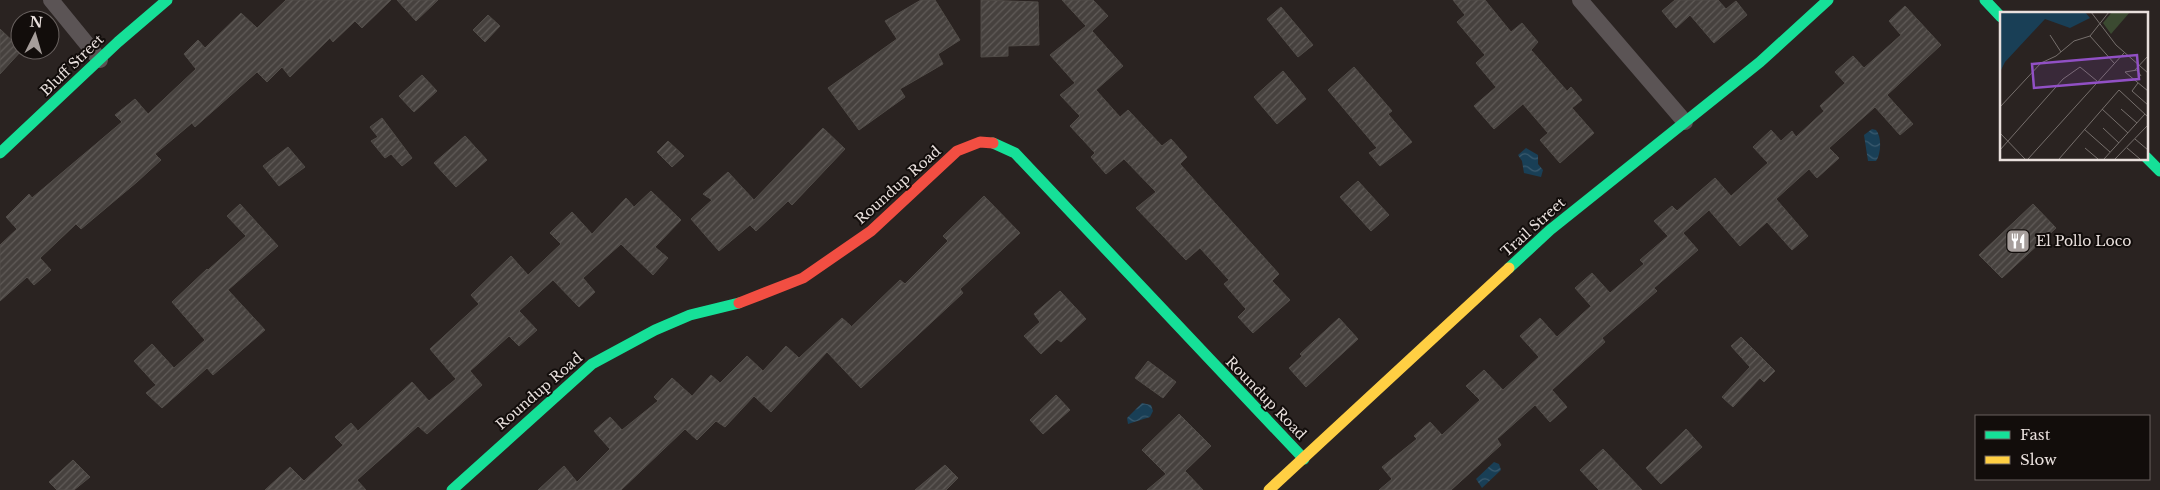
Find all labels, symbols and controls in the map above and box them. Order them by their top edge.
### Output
north arrow [10,10,60,60]
inset map [2000,12,2148,160]
text: N [29,13,43,32]
street label: Bluff Street [37,30,108,100]
street label: Roundup Road [852,142,945,228]
street label: Trail Street [1497,193,1569,260]
restaurant icon: El Pollo Loco [2005,228,2031,254]
place label: El Pollo Loco [2036,232,2131,250]
street label: Roundup Road [492,348,586,433]
street label: Roundup Road [1222,353,1311,444]
legend [1975,415,2150,480]
text: Fast [2020,425,2051,444]
text: Slow [2020,450,2057,469]

